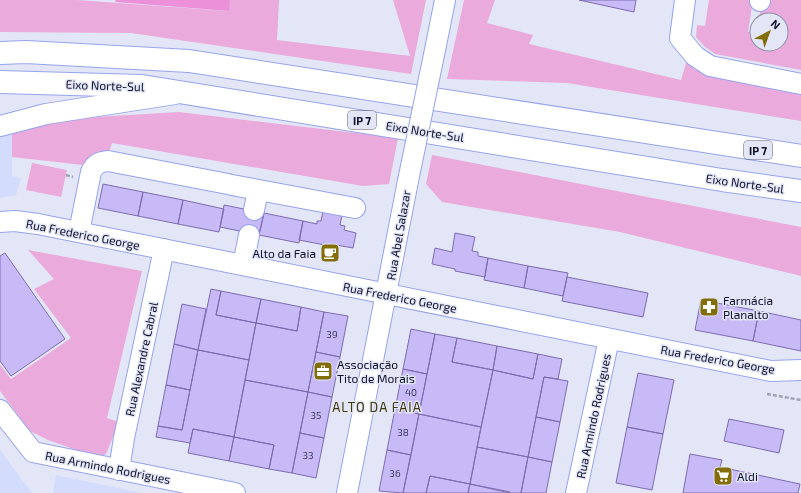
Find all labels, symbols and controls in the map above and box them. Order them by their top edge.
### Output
north arrow [749,12,789,52]
text: N [769,17,783,32]
street label: Eixo Norte-Sul [65,77,145,93]
road number: IP 7 [348,111,376,129]
street label: Eixo Norte-Sul [385,118,465,144]
road number: IP 7 [744,141,772,159]
street label: Eixo Norte-Sul [705,171,785,195]
street label: Rua Abel Salazar [383,189,413,281]
street label: Rua Frederico George [25,216,141,252]
cafe icon: Alto da Faia [319,242,341,264]
place label: Alto da Faia [253,246,316,260]
street label: Rua Frederico George [342,279,458,315]
place label: Farmácia Planalto [723,293,773,321]
pharmacy icon: Farmácia Planalto [698,296,720,318]
street label: Rua Alexandre Cabral [122,300,160,417]
house number: 39 [326,328,338,340]
street label: Rua Frederico George [660,342,776,376]
street label: Rua Armindo Rodrigues [573,352,613,480]
place label: Associação Tito de Morais [337,357,415,385]
office icon: Associação Tito de Morais [312,360,334,382]
house number: 40 [405,386,417,398]
district label: ALTO DA FAIA [332,399,422,415]
house number: 35 [311,409,321,421]
house number: 38 [397,426,409,438]
street label: Rua Armindo Rodrigues [44,448,172,486]
house number: 33 [302,449,314,461]
supermarket icon: Aldi [712,465,734,487]
house number: 36 [389,467,401,479]
place label: Aldi [737,469,758,483]

